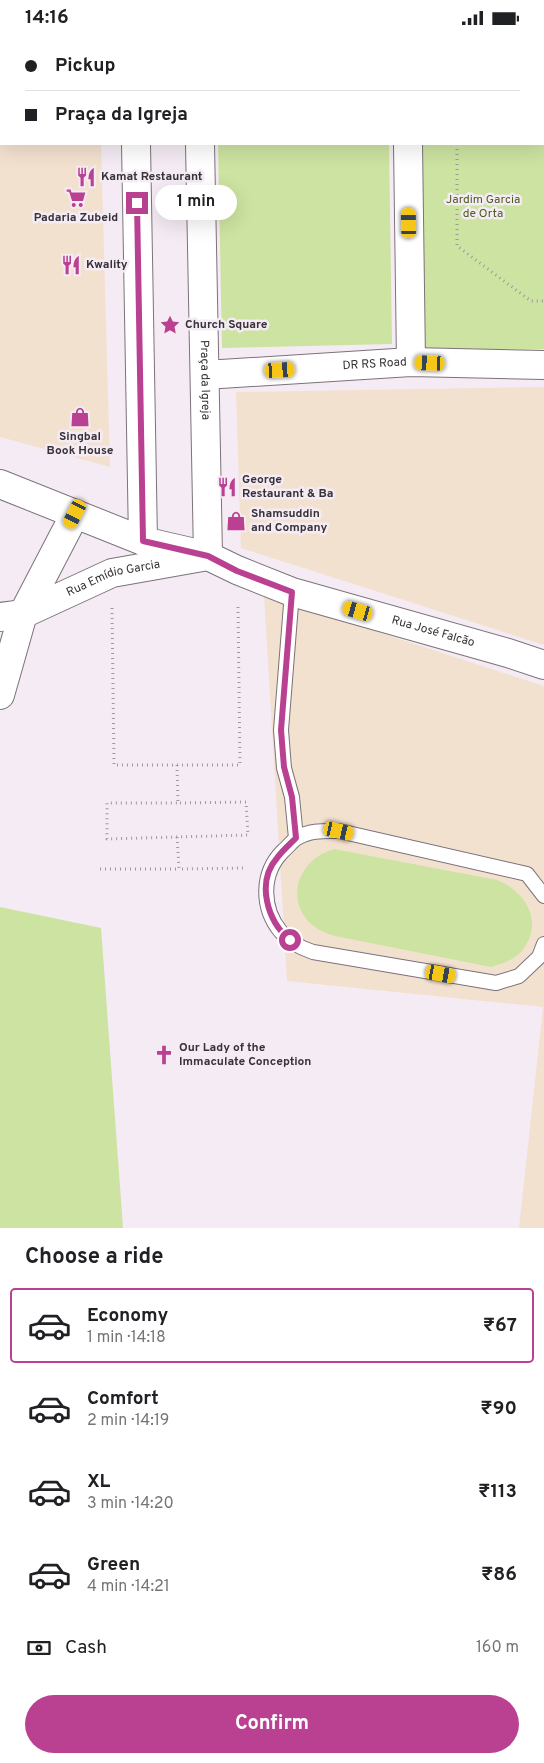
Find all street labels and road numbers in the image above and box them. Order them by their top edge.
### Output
street label: Praça da Igreja [196,340,213,420]
street label: DR RS Road [342,354,407,374]
street label: Rua Emídio Garcia [64,557,161,601]
street label: Rua José Falcão [390,612,477,651]

